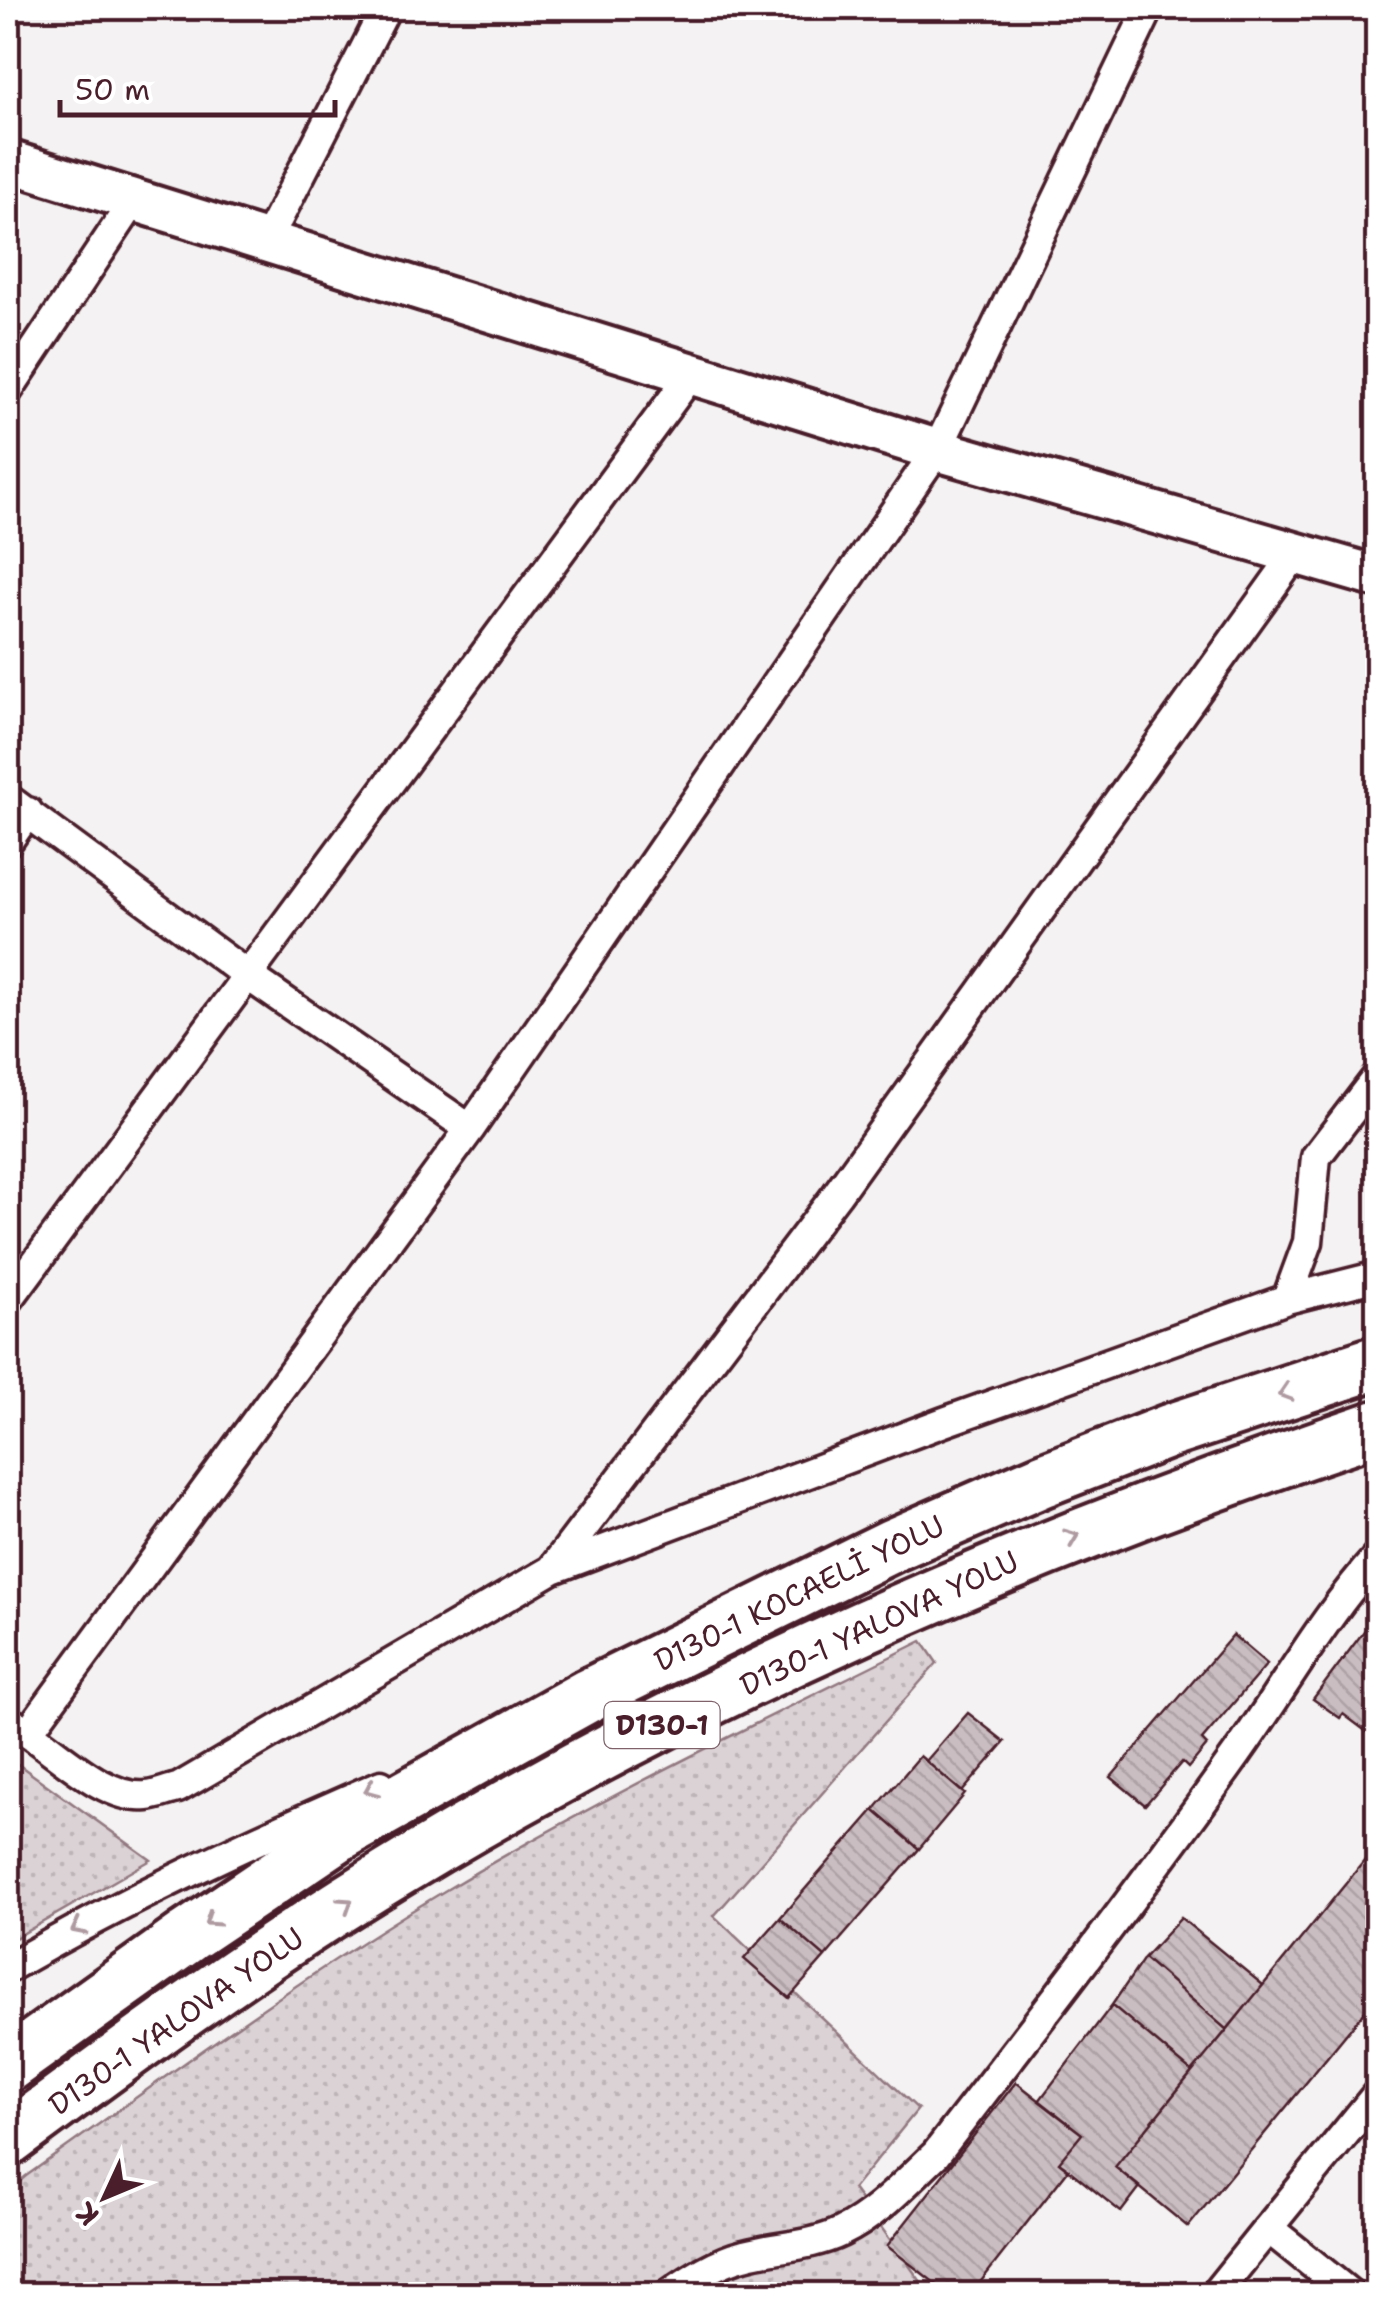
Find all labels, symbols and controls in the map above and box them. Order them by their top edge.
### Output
scale bar [60,55,335,117]
text: 50 m [75,69,150,110]
one-way arrow [1277,1381,1294,1401]
street label: D130-1 KOCAELİ YOLU [647,1505,951,1681]
one-way arrow [1062,1529,1080,1549]
street label: D130-1 YALOVA YOLU [733,1540,1025,1706]
road number: D130-1 [604,1702,720,1748]
one-way arrow [363,1777,381,1797]
one-way arrow [335,1897,353,1916]
one-way arrow [204,1908,222,1927]
one-way arrow [70,1916,88,1935]
street label: D130-1 YALOVA YOLU [40,1917,312,2125]
north arrow [55,2147,155,2247]
text: K [67,2194,107,2234]

